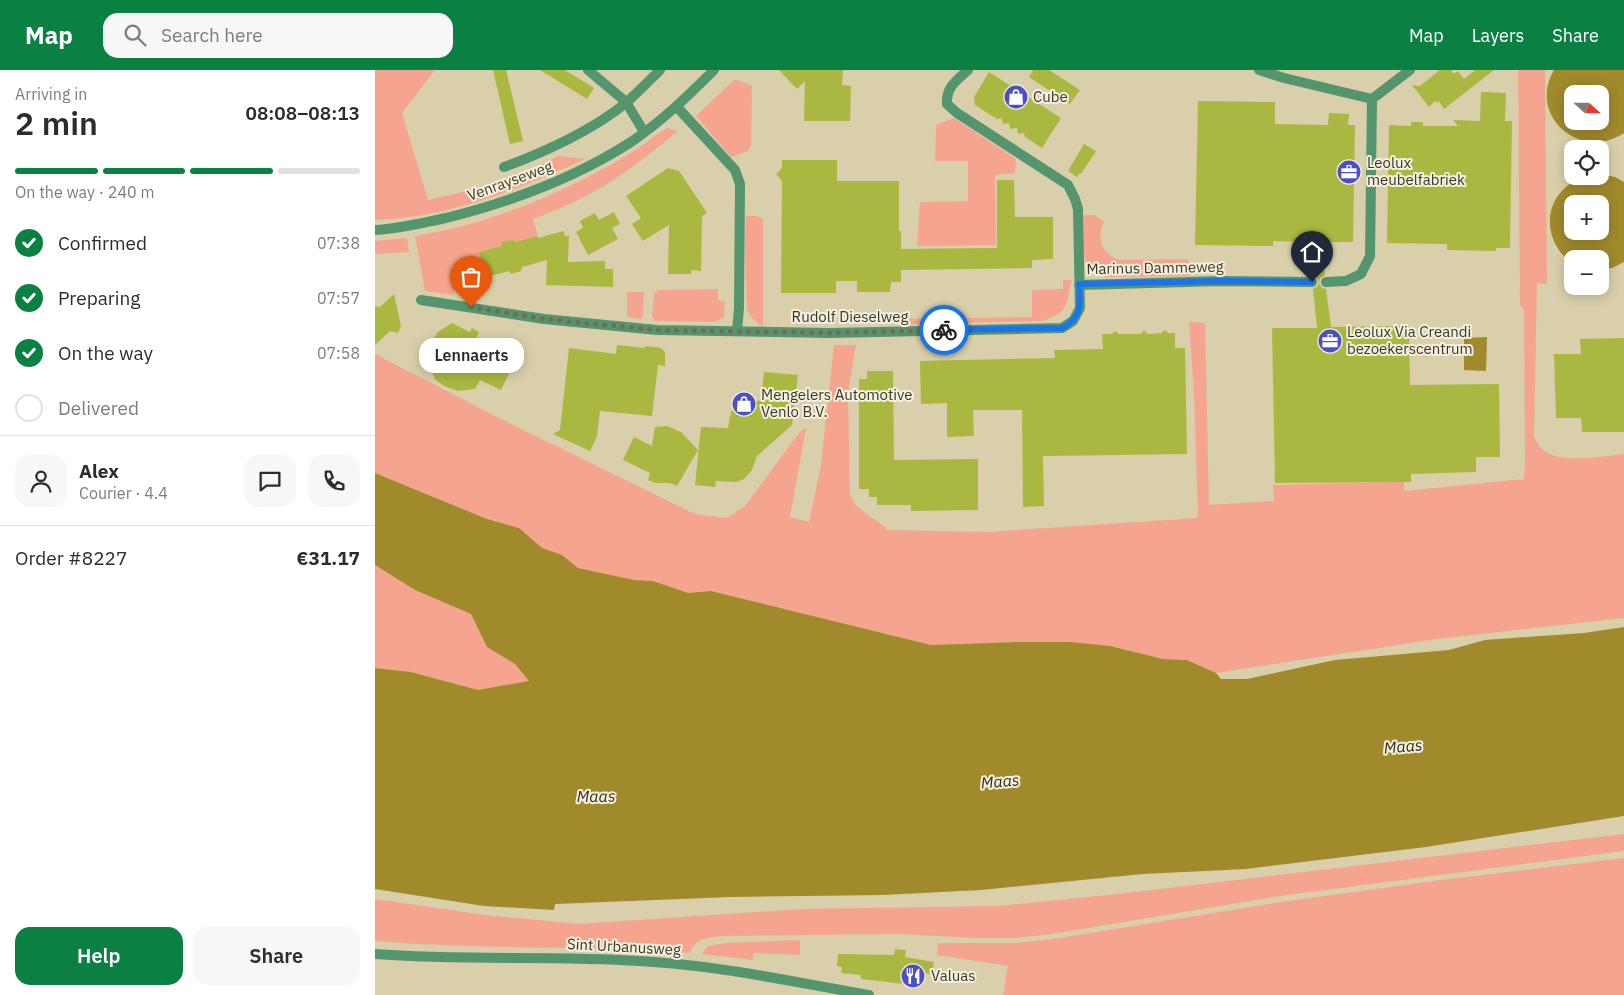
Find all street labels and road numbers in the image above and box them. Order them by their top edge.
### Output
street label: Venrayseweg [465,156,555,205]
street label: Marinus Dammeweg [1086,257,1224,278]
street label: Rudolf Dieselweg [792,307,909,326]
street label: Sint Urbanusweg [567,934,682,959]

